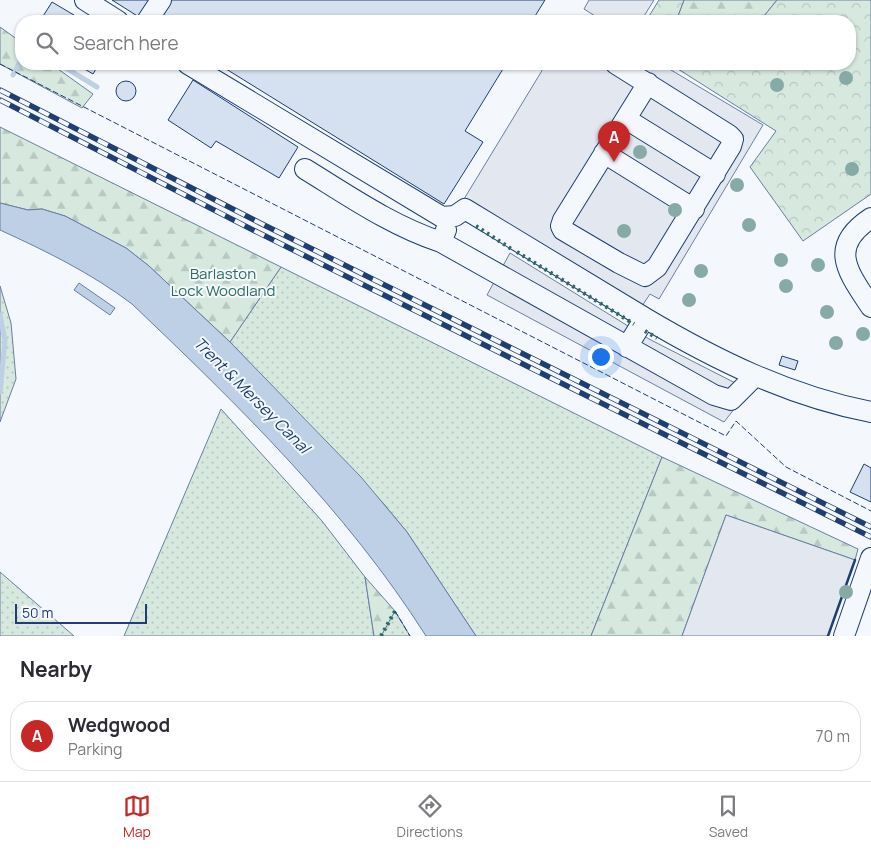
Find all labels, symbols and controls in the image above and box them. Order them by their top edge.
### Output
search box [15,15,856,70]
icon: search [33,29,61,57]
text: Search here [73,30,179,56]
pin: A [598,121,630,162]
park label: Barlaston Lock Woodland [171,263,275,301]
water label: Trent & Mersey Canal [189,332,317,460]
your location [588,344,614,370]
scale bar [15,601,148,624]
text: 50 m [22,603,53,622]
text: Nearby [20,655,92,683]
text: Wedgwood [68,712,170,738]
text: A [32,725,42,747]
text: 70 m [815,725,850,747]
text: Parking [68,738,123,760]
tab: Map [123,792,151,841]
tab: Directions [397,792,463,841]
tab: Saved [709,792,748,841]

